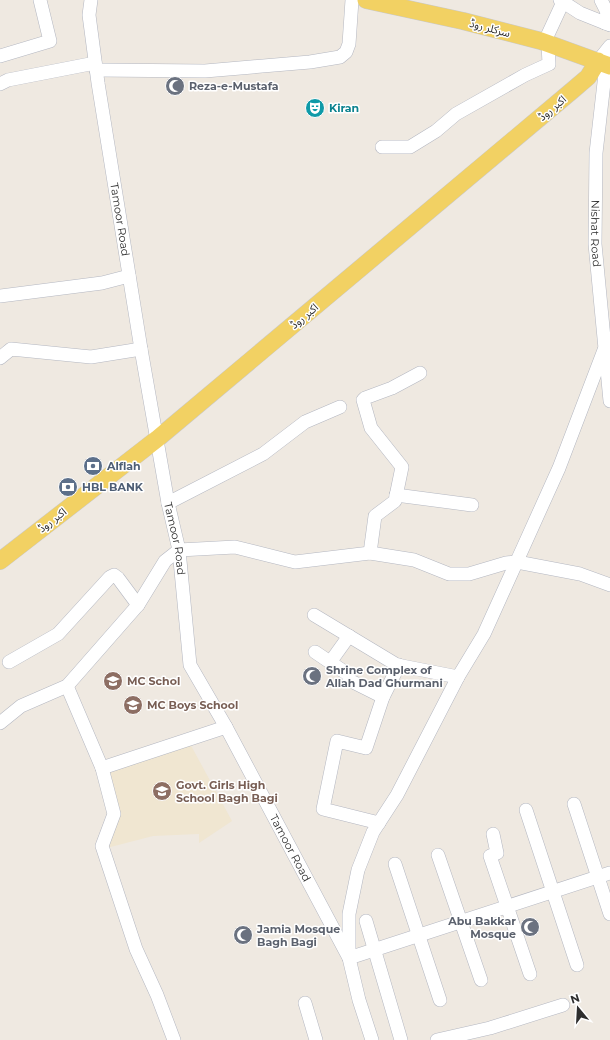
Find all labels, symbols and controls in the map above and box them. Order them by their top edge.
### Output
street label: سرکلر روڈ [468,16,512,40]
mosque icon: Reza-e-Mustafa [164,75,186,97]
place label: Reza-e-Mustafa [189,79,279,93]
street label: اکبر روڈ [535,92,569,124]
theatre icon: Kiran [304,97,326,119]
place label: Kiran [329,101,359,115]
street label: Tamoor Road [107,182,133,257]
street label: Nishat Road [588,200,604,268]
street label: اکبر روڈ [287,300,321,332]
bank icon: Alflah [82,455,104,477]
place label: Alflah [106,459,141,473]
bank icon: HBL BANK [57,476,79,498]
place label: HBL BANK [82,480,144,494]
street label: Tamoor Road [161,501,188,576]
street label: اکبر روڈ [35,505,69,536]
place label: Shrine Complex of Allah Dad Ghurmani [325,663,443,690]
mosque icon: Shrine Complex of Allah Dad Ghurmani [301,665,323,687]
school or university icon: MC Schol [102,670,124,692]
place label: MC Schol [127,674,180,688]
school or university icon: MC Boys School [122,694,144,716]
place label: MC Boys School [147,698,238,712]
place label: Govt. Girls High School Bagh Bagi [176,778,278,805]
school or university icon: Govt. Girls High School Bagh Bagi [151,780,173,802]
street label: Tamoor Road [267,812,314,884]
place label: Abu Bakkar Mosque [447,914,516,941]
mosque icon: Abu Bakkar Mosque [519,916,541,938]
place label: Jamia Mosque Bagh Bagi [256,922,340,949]
mosque icon: Jamia Mosque Bagh Bagi [232,924,254,946]
north arrow [558,988,598,1028]
text: N [569,990,581,1007]

